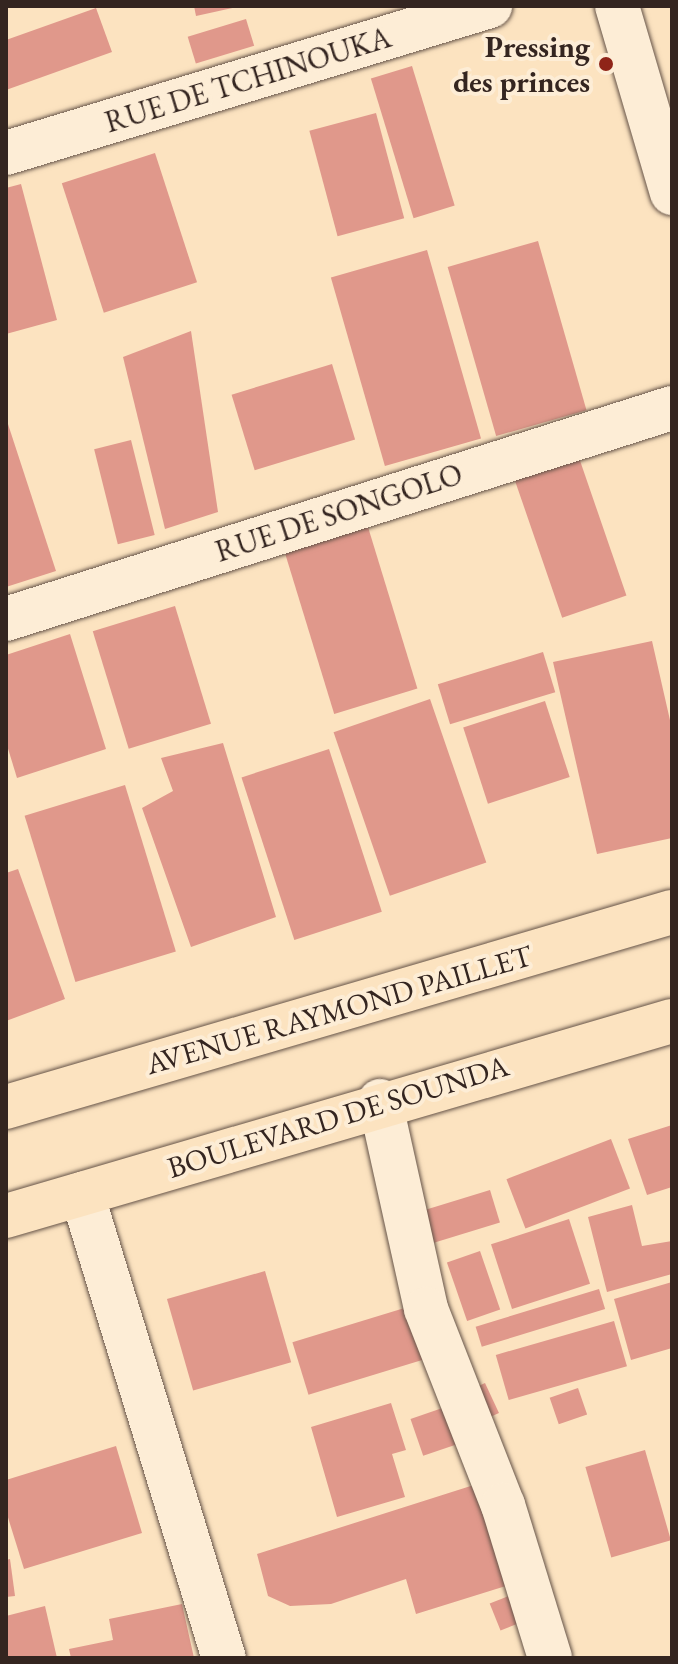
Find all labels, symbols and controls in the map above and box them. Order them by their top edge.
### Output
street label: RUE DE TCHINOUKA [101,19,395,141]
place label: Pressing des princes [453,29,590,100]
marker: Pressing des princes [597,55,615,73]
street label: RUE DE SONGOLO [211,456,467,570]
street label: AVENUE RAYMOND PAILLET [142,938,536,1082]
street label: BOULEVARD DE SOUNDA [163,1048,513,1186]

